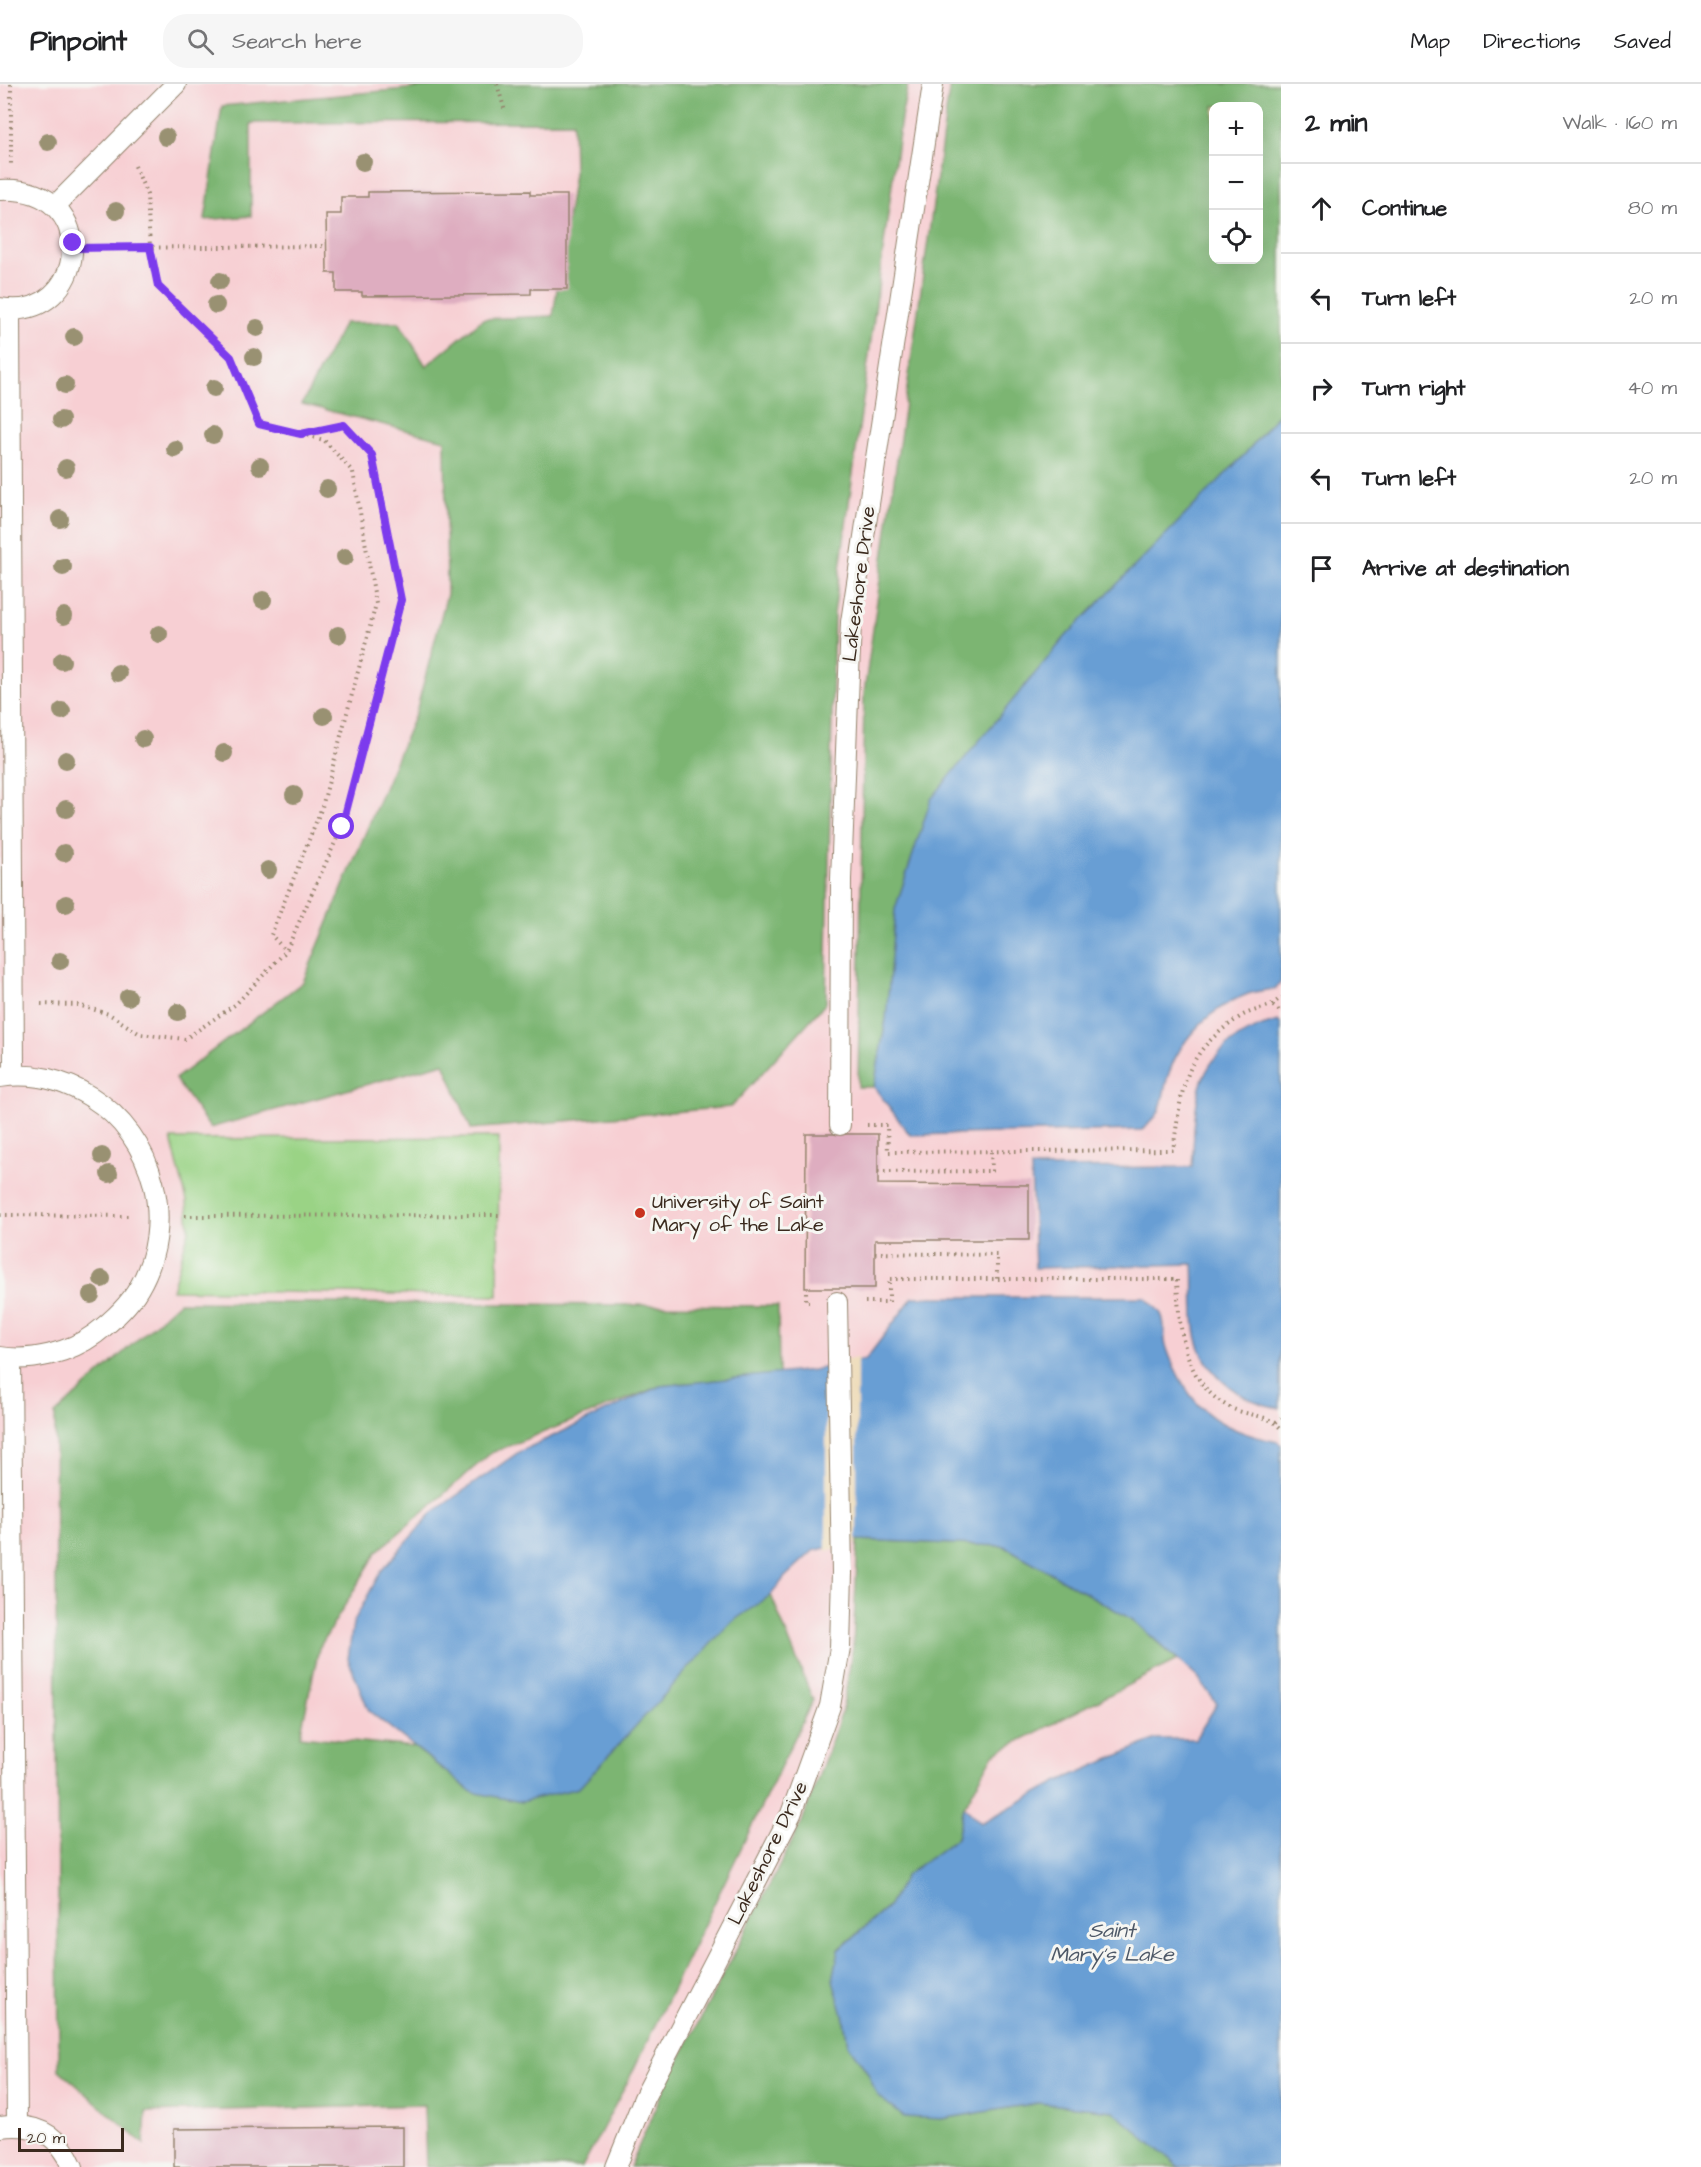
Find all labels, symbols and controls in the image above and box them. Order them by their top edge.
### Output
search box [163,14,583,68]
text: Pinpoint [30,22,127,61]
icon: search [184,25,217,58]
text: Search here [232,26,362,57]
text: Map [1410,27,1450,56]
text: Directions [1483,27,1581,56]
text: Saved [1614,27,1671,56]
map controls [1209,102,1263,264]
button: + [1209,102,1263,156]
text: 2 min [1305,105,1367,141]
text: Walk · 160 m [1562,109,1677,137]
button: − [1209,156,1263,210]
icon: ahead [1305,192,1338,225]
text: Continue [1362,193,1447,224]
text: 80 m [1628,194,1677,222]
button: locate [1209,210,1263,264]
route end [59,229,85,255]
icon: left [1305,282,1338,315]
text: Turn left [1362,283,1456,314]
text: 20 m [1629,284,1677,312]
icon: right [1305,372,1338,405]
text: Turn right [1362,373,1465,404]
text: 40 m [1627,374,1677,402]
icon: left [1305,462,1338,495]
text: Turn left [1362,463,1456,494]
text: 20 m [1629,464,1677,492]
street label: Lakeshore Drive [836,504,882,663]
icon: arrive [1305,552,1338,585]
text: Arrive at destination [1362,553,1569,584]
route start [328,813,354,839]
place label: University of Saint Mary of the Lake [652,1188,824,1240]
marker: University of Saint Mary of the Lake [633,1206,647,1220]
street label: Lakeshore Drive [721,1776,815,1929]
water label: Saint Mary's Lake [1050,1916,1175,1970]
scale bar [18,2125,124,2152]
text: 20 m [27,2127,65,2149]

